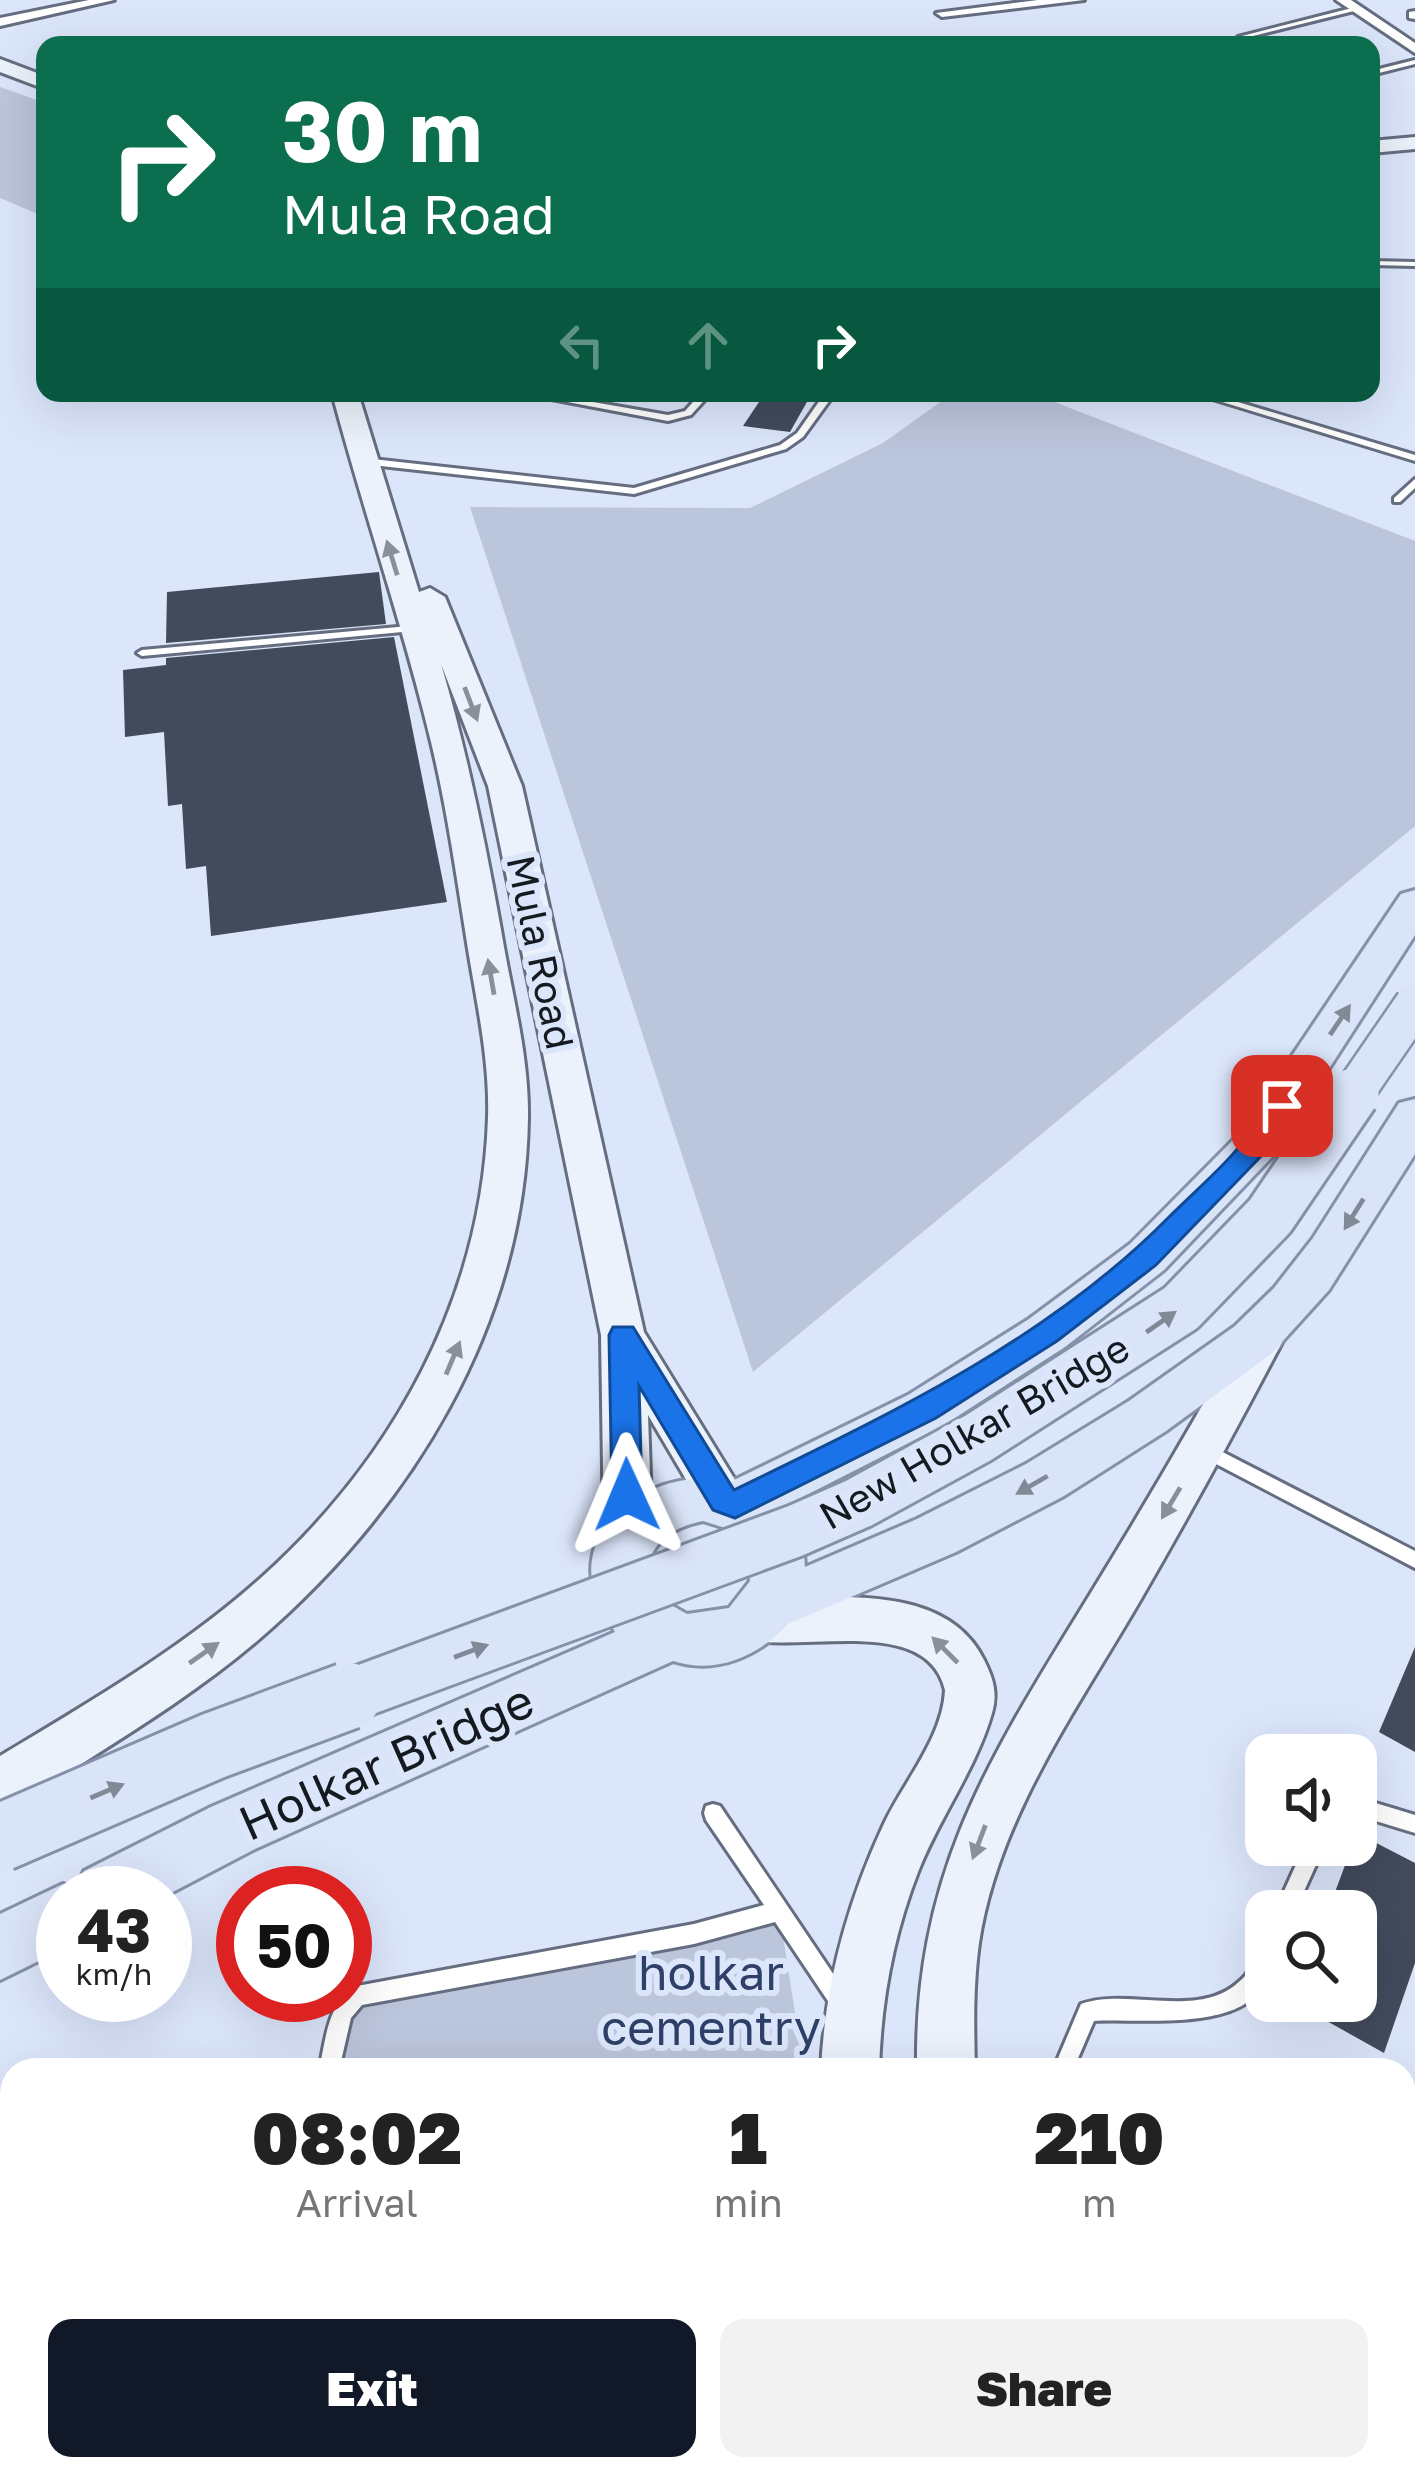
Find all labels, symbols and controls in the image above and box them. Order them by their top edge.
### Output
text: 30 m [282,80,482,180]
icon: right [84,84,240,240]
text: Mula Road [282,181,555,246]
icon: left [549,312,615,378]
icon: ahead [675,312,741,378]
icon: right [801,312,867,378]
one-way arrow [382,539,400,576]
one-way arrow [462,686,481,722]
street label: Mula Road [498,851,584,1053]
one-way arrow [481,958,500,996]
one-way arrow [1328,1003,1351,1036]
pin [1231,1055,1333,1157]
icon: arrive [1249,1073,1315,1139]
one-way arrow [1344,1197,1365,1231]
one-way arrow [1145,1311,1177,1334]
street label: New Holkar Bridge [811,1323,1137,1539]
one-way arrow [443,1340,463,1375]
position arrow [564,1432,690,1558]
one-way arrow [1015,1474,1049,1495]
one-way arrow [1161,1486,1182,1520]
one-way arrow [931,1636,960,1664]
one-way arrow [453,1641,489,1659]
one-way arrow [188,1642,220,1665]
street label: Holkar Bridge [230,1670,542,1852]
map controls [1245,1734,1377,2022]
button: sound [1245,1734,1377,1866]
one-way arrow [89,1781,125,1800]
one-way arrow [969,1825,988,1861]
speed limit sign: 50 [216,1866,372,2022]
button: search [1245,1890,1377,2022]
text: 43 [77,1893,151,1965]
park label: holkar cementry [601,1943,821,2056]
text: km/h [76,1956,152,1992]
text: 08:02 [252,2093,462,2180]
text: 1 [729,2093,767,2180]
text: 210 [1034,2093,1164,2180]
text: Arrival [296,2179,418,2226]
text: min [714,2179,783,2226]
text: m [1082,2179,1117,2226]
button: Exit [48,2319,696,2457]
button: Share [720,2319,1368,2457]

